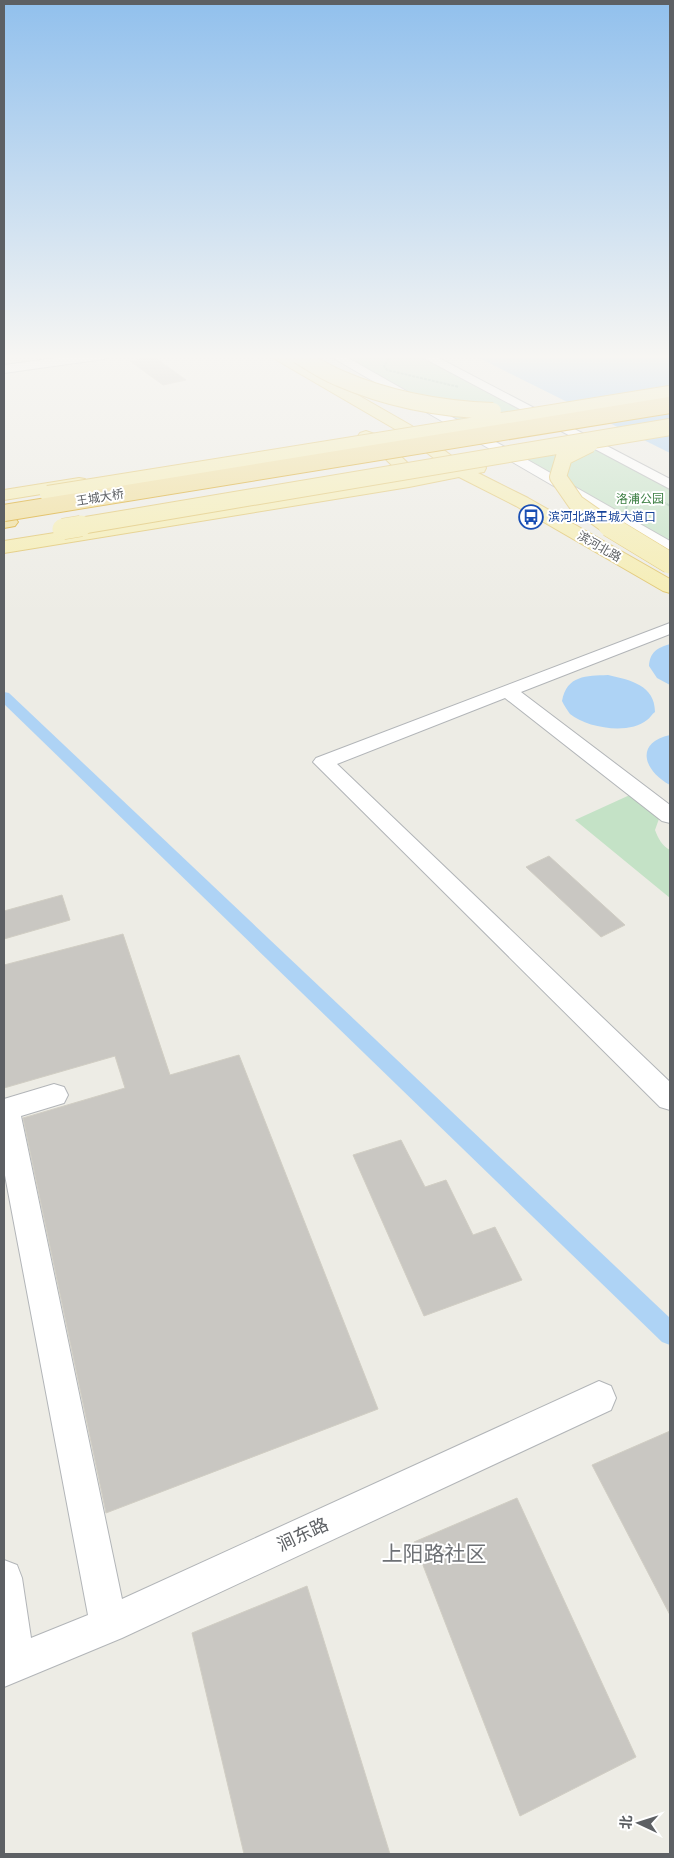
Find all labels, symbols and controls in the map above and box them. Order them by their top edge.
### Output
street label: 王城大桥 [75,487,125,509]
park label: 洛浦公园 [616,492,664,507]
bus stop icon: 滨河北路王城大道口 [518,504,544,530]
place label: 滨河北路王城大道口 [548,510,656,525]
street label: 滨河北路 [574,529,624,565]
street label: 涧东路 [274,1514,332,1556]
district label: 上阳路社区 [382,1542,487,1567]
north arrow [614,1798,664,1848]
text: 北 [618,1815,635,1830]

